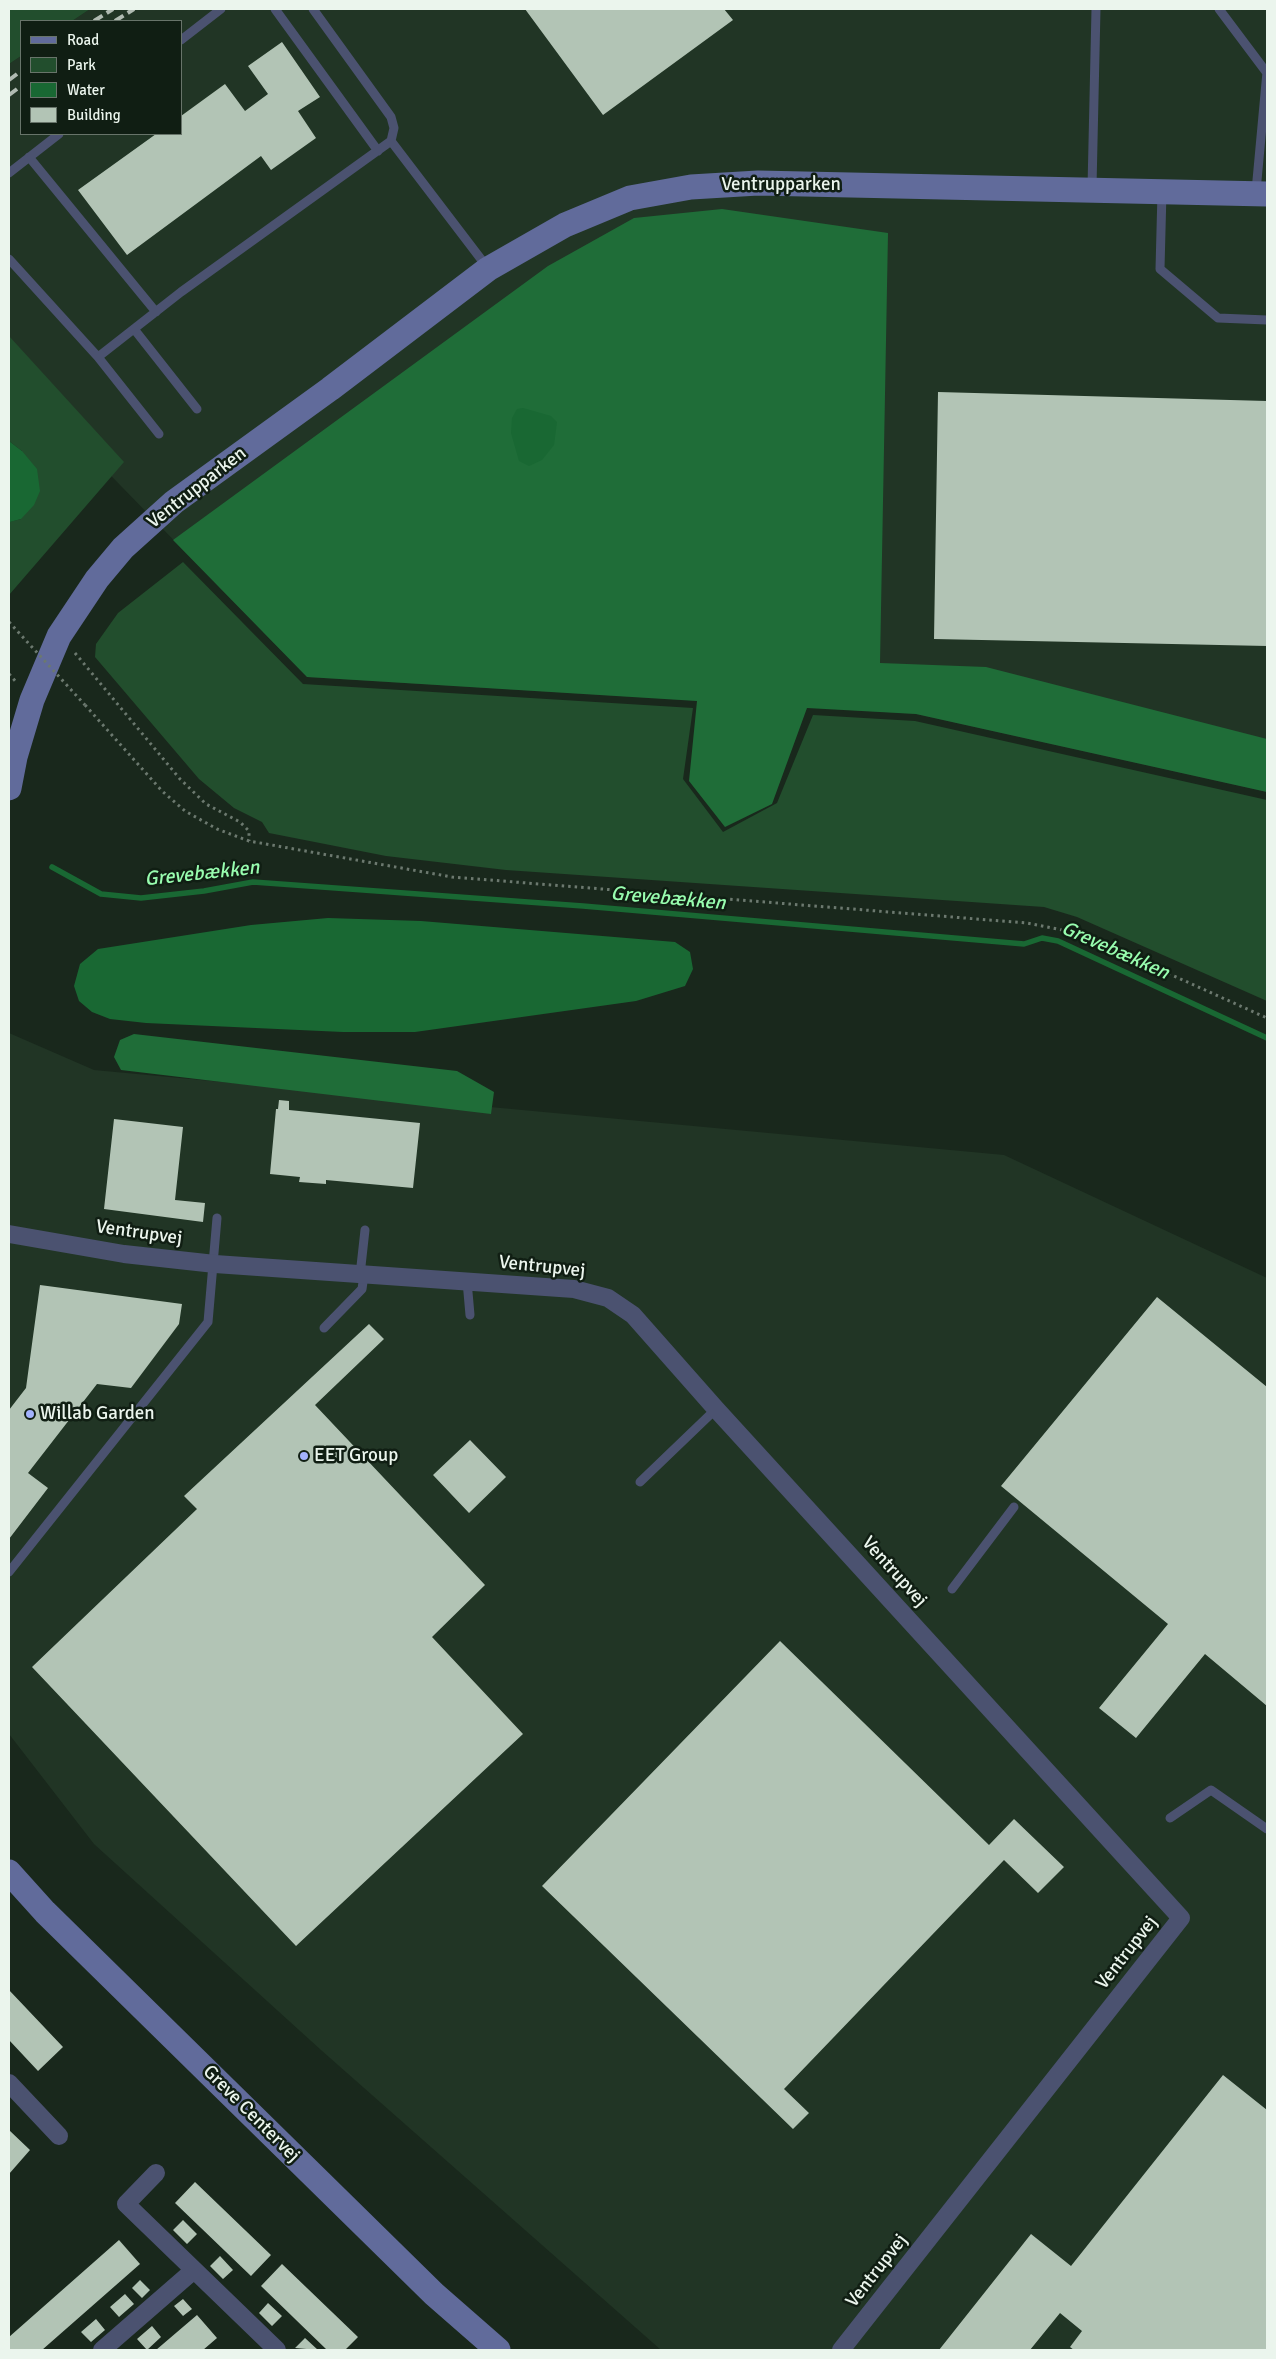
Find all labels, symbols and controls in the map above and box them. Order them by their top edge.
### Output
legend [20,20,182,135]
text: Road [67,31,99,49]
text: Park [67,56,96,74]
text: Water [67,81,105,99]
text: Building [67,106,121,124]
street label: Ventrupparken [721,174,841,196]
street label: Ventrupparken [143,442,251,534]
water label: Grevebækken [143,856,261,892]
water label: Grevebækken [610,882,726,916]
water label: Grevebækken [1057,917,1173,985]
street label: Ventrupvej [94,1216,184,1250]
street label: Ventrupvej [498,1251,586,1283]
place label: Willab Garden [40,1403,155,1425]
marker: Willab Garden [24,1408,36,1420]
place label: EET Group [314,1445,398,1467]
marker: EET Group [298,1450,310,1462]
street label: Ventrupvej [856,1532,932,1612]
street label: Ventrupvej [1091,1912,1163,1994]
street label: Greve Centervej [198,2061,304,2167]
street label: Ventrupvej [841,2230,913,2312]

